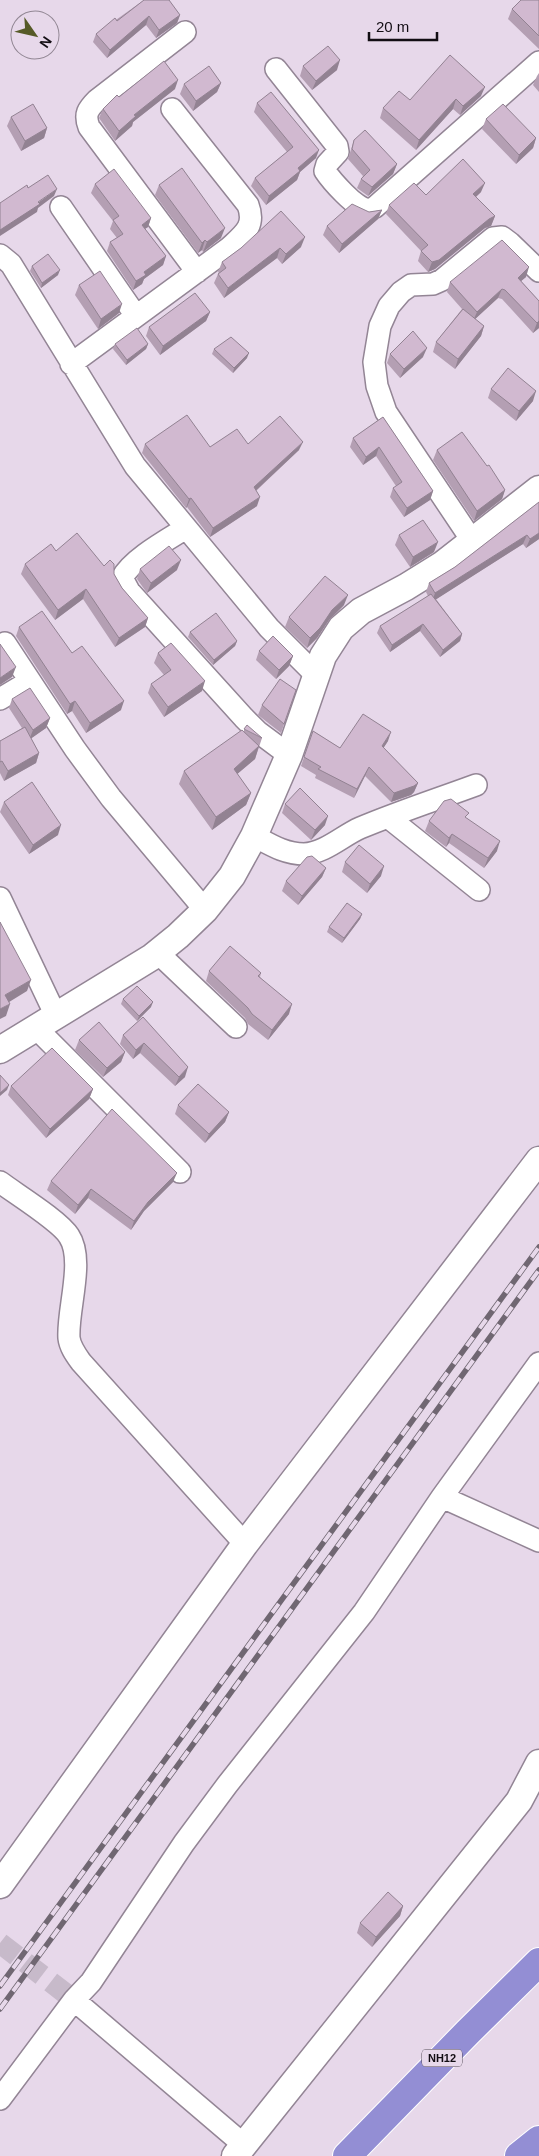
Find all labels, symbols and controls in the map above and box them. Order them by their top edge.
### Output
north arrow [10,10,60,60]
scale bar [369,10,436,42]
text: 20 m [376,18,409,35]
text: N [36,34,55,51]
road number: NH12 [422,2050,462,2066]

